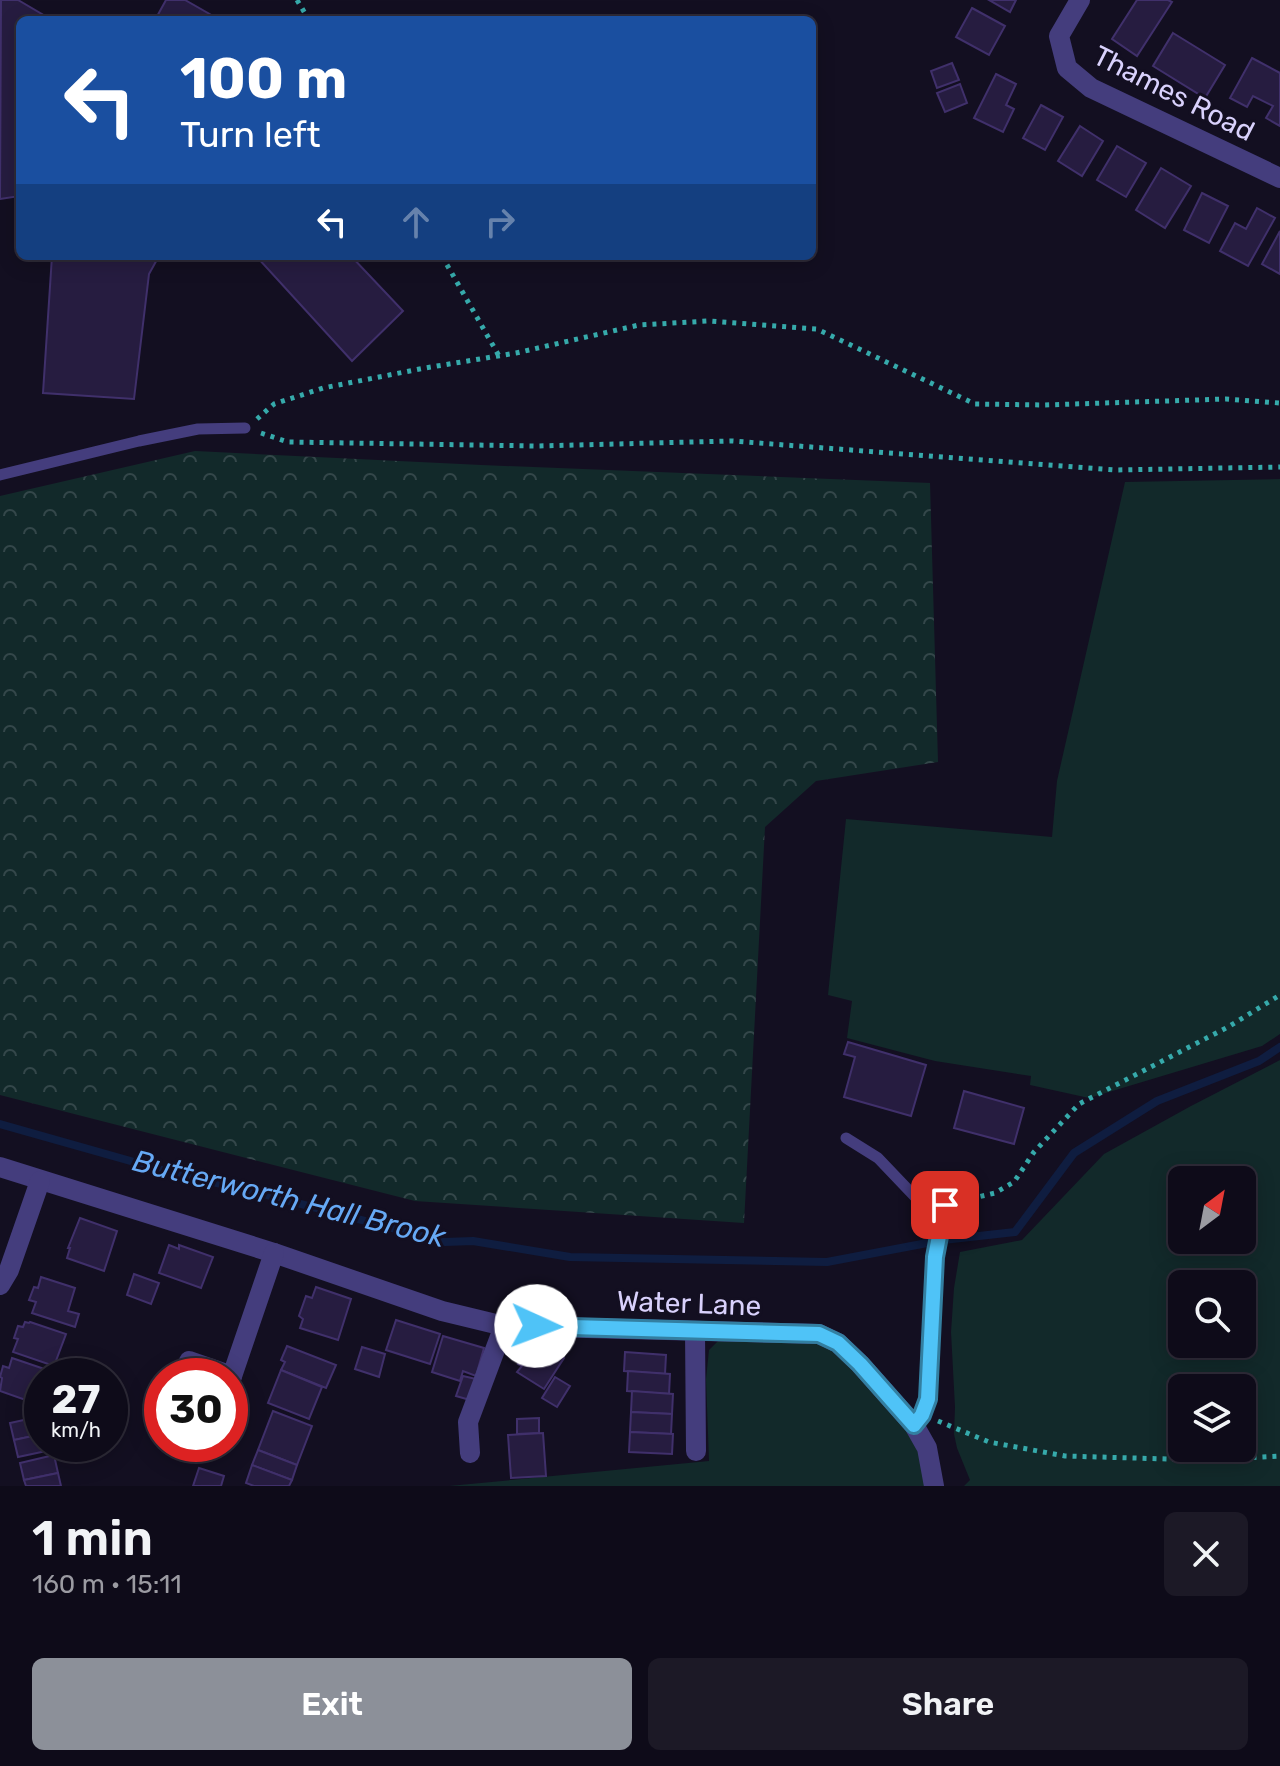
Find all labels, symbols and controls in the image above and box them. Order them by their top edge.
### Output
street label: Thames Road [1088,39,1260,148]
text: 100 m [180,46,347,112]
icon: left [48,48,152,152]
text: Turn left [180,113,321,156]
icon: left [310,200,354,244]
icon: ahead [394,200,438,244]
icon: right [478,200,522,244]
water label: Butterworth Hall Brook [129,1143,450,1255]
north arrow [1168,1166,1256,1254]
map controls [1168,1166,1256,1462]
pin [911,1171,979,1239]
icon: arrive [923,1183,967,1227]
button: search [1168,1270,1256,1358]
position arrow [494,1284,578,1368]
street label: Water Lane [616,1284,762,1323]
speed limit sign: 30 [144,1358,248,1462]
button: layers [1168,1374,1256,1462]
text: 27 [52,1376,100,1423]
text: km/h [51,1418,101,1442]
text: 1 min [32,1510,153,1567]
button: close [1164,1512,1248,1596]
text: 160 m · 15:11 [32,1569,182,1600]
button: Exit [32,1658,632,1750]
button: Share [648,1658,1248,1750]

